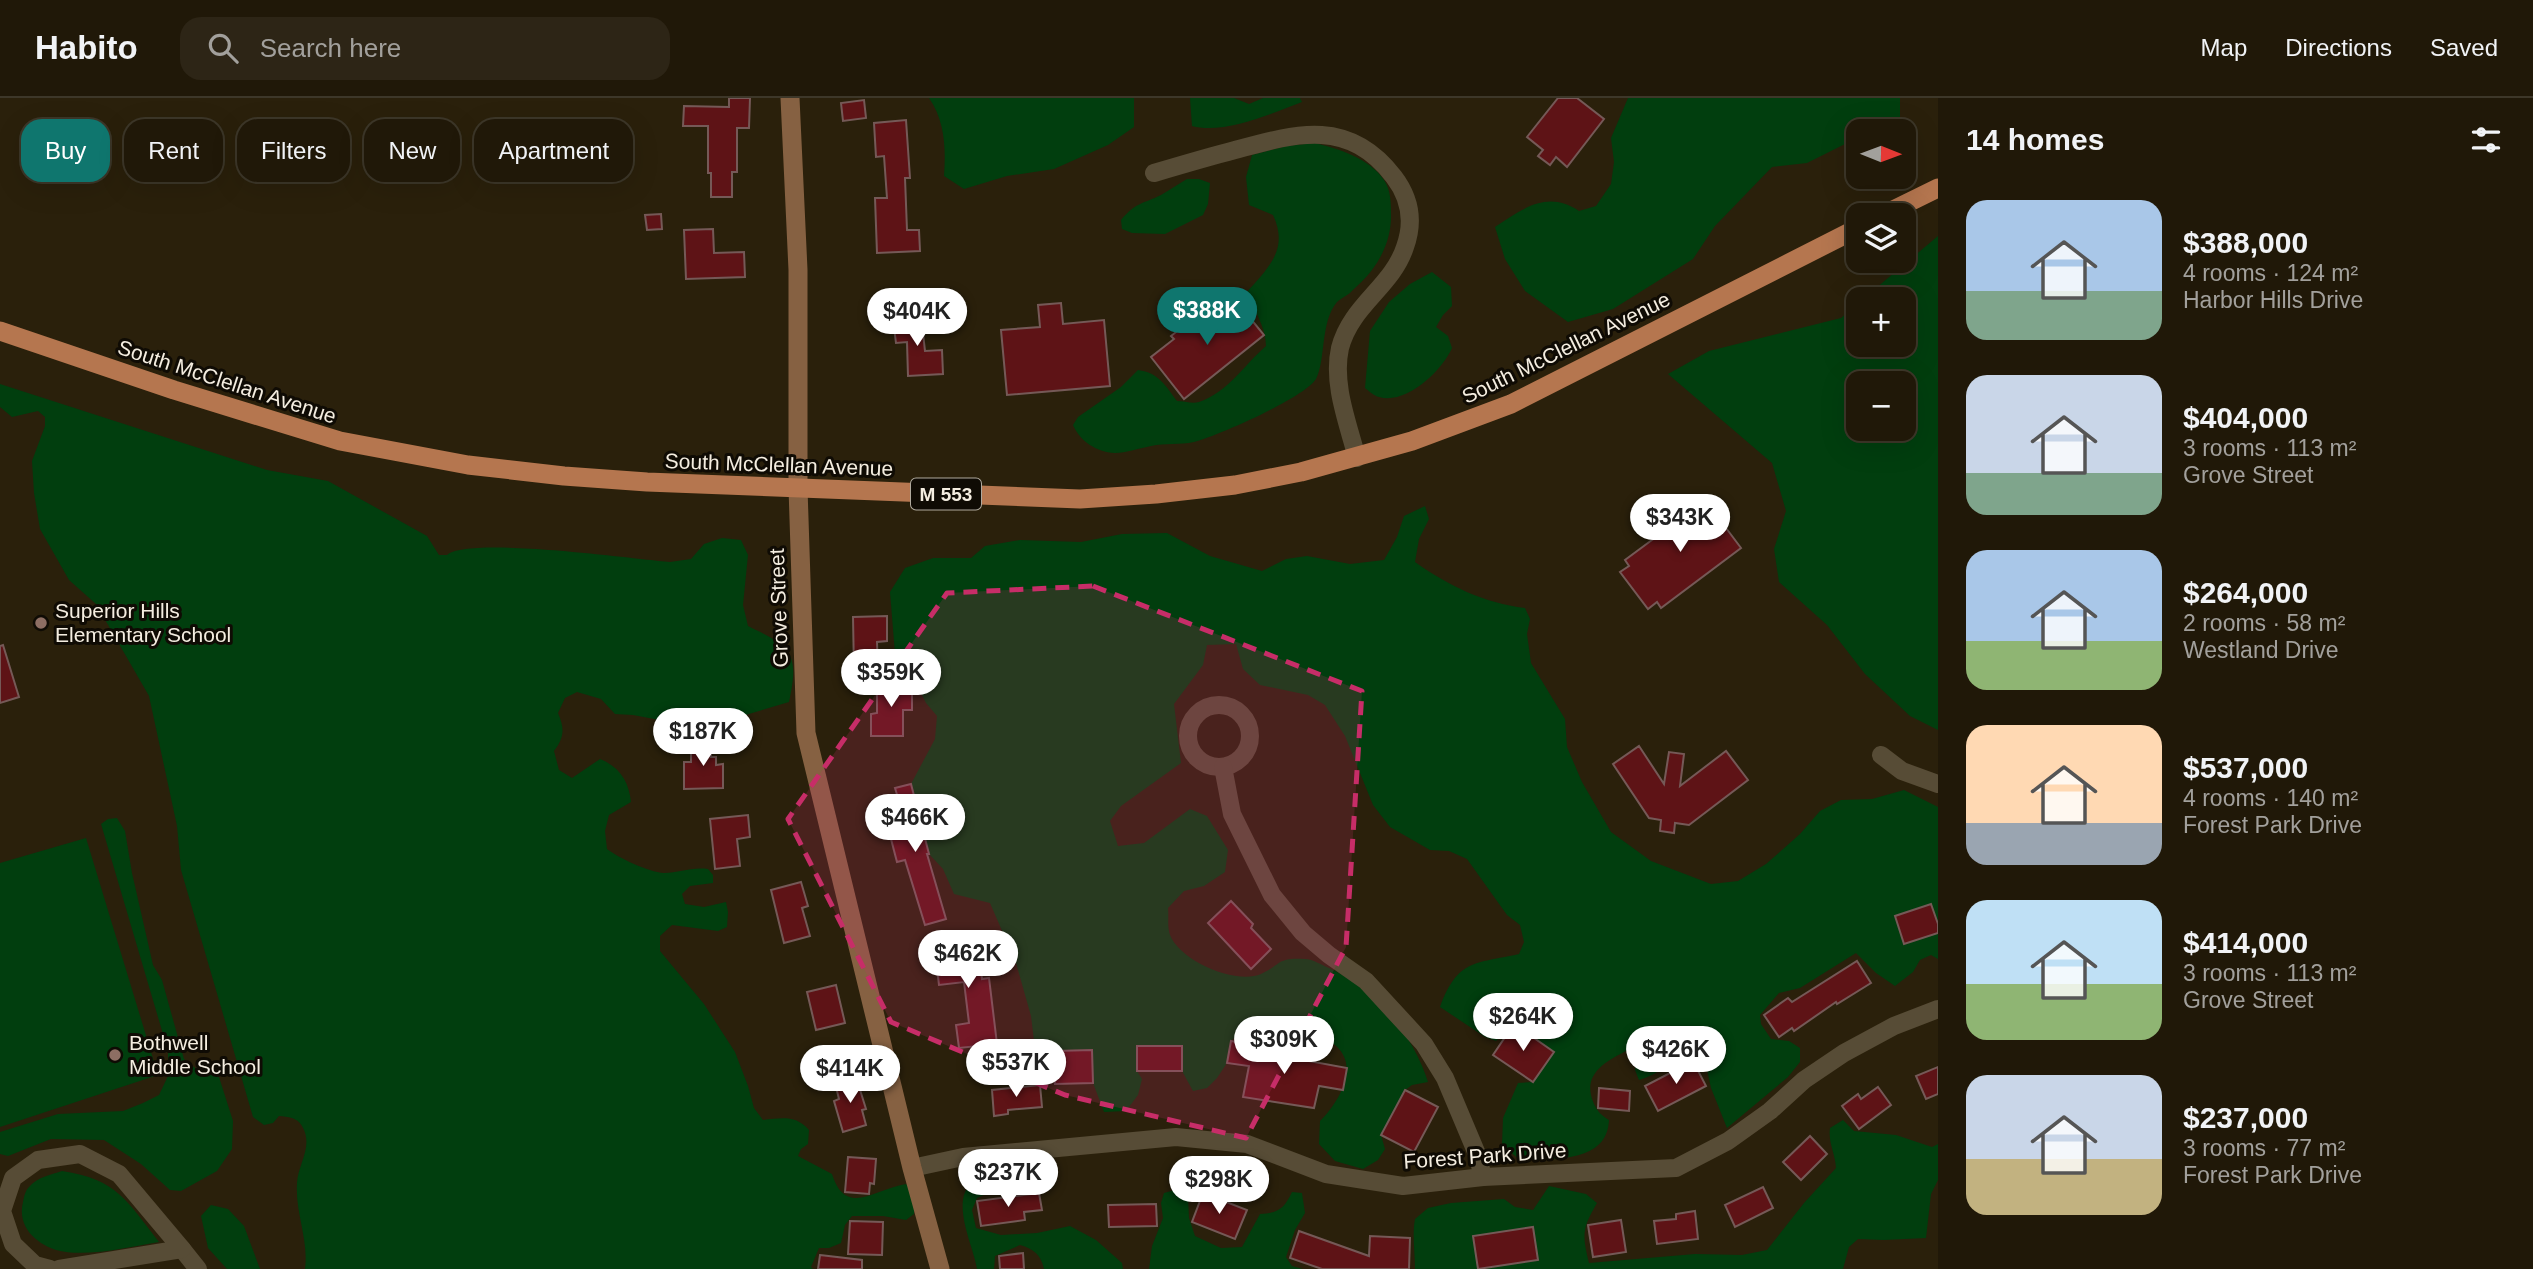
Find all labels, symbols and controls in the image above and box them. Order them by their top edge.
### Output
search box [180,17,670,80]
text: Habito [35,29,138,66]
icon: search [204,29,242,67]
text: Search here [260,33,401,63]
text: Map [2201,34,2247,61]
text: Directions [2285,34,2392,61]
text: Saved [2430,34,2498,61]
chip: Buy [21,119,110,182]
chip: Rent [124,119,223,182]
chip: Filters [237,119,350,182]
chip: New [364,119,460,182]
chip: Apartment [474,119,633,182]
north arrow [1846,119,1916,189]
map controls [1846,119,1916,441]
icon: filters [2467,121,2505,159]
text: 14 homes [1966,123,2104,156]
button: layers [1846,203,1916,273]
text: $388,000 [2183,226,2308,259]
icon: home [2022,228,2106,312]
text: 4 rooms · 124 m² [2183,260,2358,286]
street label: South McClellan Avenue [1458,287,1673,408]
button: + [1846,287,1916,357]
text: Harbor Hills Drive [2183,287,2363,313]
pin: $404K [868,288,966,348]
pin: $388K [1158,288,1256,347]
text: $388K [1173,297,1241,323]
text: $404K [883,298,951,324]
street label: South McClellan Avenue [115,335,339,428]
button: − [1846,371,1916,441]
text: $404,000 [2183,401,2308,434]
icon: home [2022,403,2106,487]
text: 3 rooms · 113 m² [2183,435,2356,461]
street label: South McClellan Avenue [664,449,894,480]
text: Grove Street [2183,462,2313,488]
road number: M 553 [911,478,981,510]
pin: $343K [1631,494,1729,554]
text: $343K [1646,504,1714,530]
street label: Grove Street [765,548,792,668]
text: $264,000 [2183,576,2308,609]
icon: home [2022,578,2106,662]
place label: Superior Hills Elementary School [55,599,231,646]
text: 2 rooms · 58 m² [2183,610,2345,636]
marker: Superior Hills Elementary School [33,615,49,631]
text: Westland Drive [2183,637,2339,663]
pin: $359K [842,650,940,709]
text: $359K [857,659,925,685]
pin: $187K [654,708,752,768]
text: $187K [669,718,737,744]
text: $537,000 [2183,751,2308,784]
icon: home [2022,753,2106,837]
text: 4 rooms · 140 m² [2183,785,2358,811]
pin: $466K [866,794,964,854]
text: $466K [881,804,949,830]
text: Forest Park Drive [2183,812,2362,838]
text: $414,000 [2183,926,2308,959]
icon: home [2022,928,2106,1012]
pin: $462K [919,930,1017,990]
text: $462K [934,940,1002,966]
text: 3 rooms · 113 m² [2183,960,2356,986]
text: Grove Street [2183,987,2313,1013]
pin: $264K [1474,993,1572,1053]
text: $264K [1489,1003,1557,1029]
pin: $309K [1235,1016,1333,1076]
text: $309K [1250,1026,1318,1052]
pin: $426K [1627,1026,1725,1086]
place label: Bothwell Middle School [129,1031,261,1078]
text: $426K [1642,1036,1710,1062]
pin: $537K [967,1040,1065,1099]
pin: $414K [801,1046,899,1105]
marker: Bothwell Middle School [107,1047,123,1063]
text: $537K [982,1049,1050,1075]
text: $414K [816,1055,884,1081]
text: $237,000 [2183,1101,2308,1134]
icon: home [2022,1103,2106,1187]
text: 3 rooms · 77 m² [2183,1135,2345,1161]
street label: Forest Park Drive [1403,1138,1567,1173]
pin: $237K [959,1150,1057,1209]
pin: $298K [1170,1156,1268,1216]
text: $237K [974,1159,1042,1185]
text: Forest Park Drive [2183,1162,2362,1188]
text: $298K [1185,1166,1253,1192]

